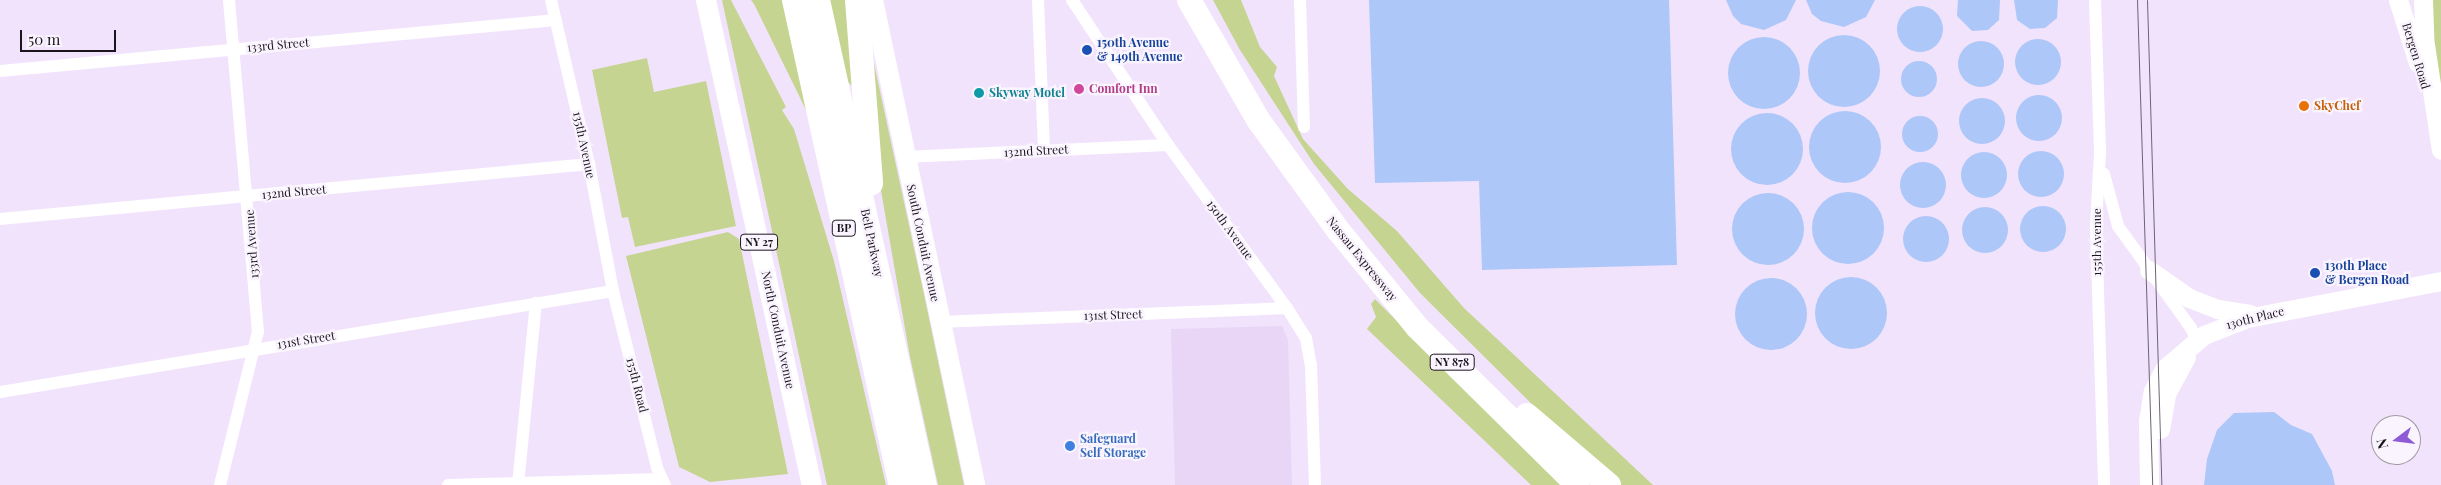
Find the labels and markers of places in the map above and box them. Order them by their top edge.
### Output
place label: 150th Avenue & 149th Avenue [1097,36,1183,64]
marker: 150th Avenue & 149th Avenue [1081,44,1093,56]
place label: Comfort Inn [1089,82,1158,96]
marker: Comfort Inn [1073,83,1085,95]
place label: Skyway Motel [989,86,1065,100]
marker: Skyway Motel [973,87,985,99]
place label: SkyChef [2314,99,2360,113]
marker: SkyChef [2298,100,2310,112]
place label: 130th Place & Bergen Road [2325,259,2409,287]
marker: 130th Place & Bergen Road [2309,267,2321,279]
place label: Safeguard Self Storage [1080,432,1146,460]
marker: Safeguard Self Storage [1064,440,1076,452]

